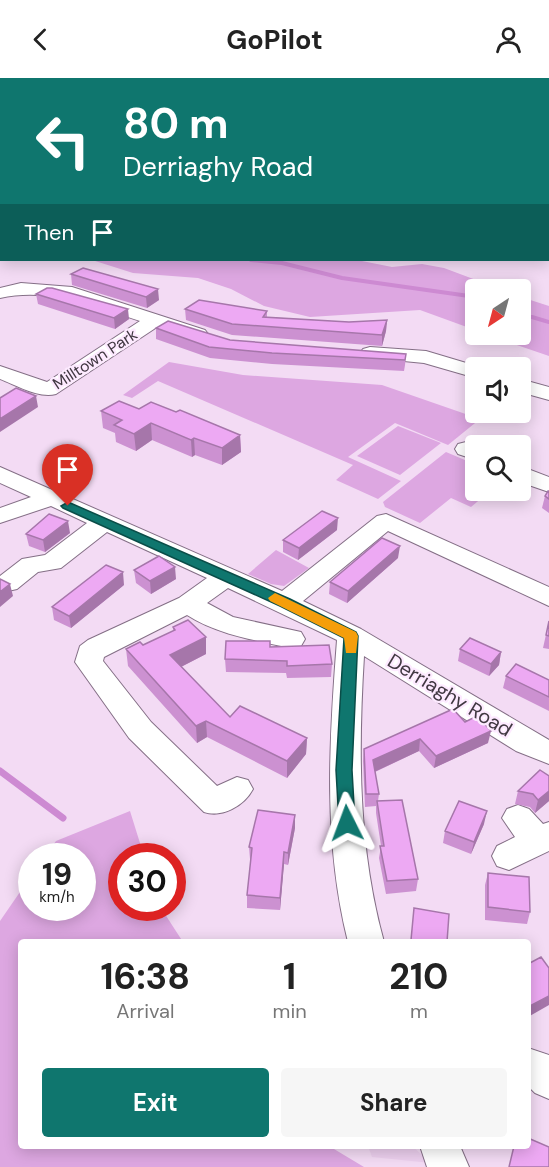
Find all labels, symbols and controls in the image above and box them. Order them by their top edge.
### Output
text: GoPilot [226,22,323,57]
icon: back [24,23,57,56]
icon: person [492,23,525,56]
text: 80 m [123,96,229,151]
icon: left [24,102,102,180]
text: Derriaghy Road [123,149,313,184]
icon: arrive [86,216,119,249]
text: Then [24,218,74,247]
north arrow [465,279,531,345]
map controls [465,279,531,501]
street label: Milltown Park [49,324,141,394]
button: sound [465,357,531,423]
button: search [465,435,531,501]
pin [42,444,93,506]
icon: arrive [51,453,84,486]
street label: Derriaghy Road [383,648,517,742]
position arrow [315,791,379,855]
speed limit sign: 30 [108,843,186,921]
text: 19 [42,855,72,894]
text: km/h [39,887,75,907]
text: 16:38 [101,953,190,1000]
text: 1 [283,953,296,1000]
text: 210 [389,953,448,1000]
text: Arrival [116,998,174,1024]
text: min [273,998,307,1024]
text: m [410,998,428,1024]
button: Exit [42,1068,269,1137]
button: Share [281,1068,507,1137]

